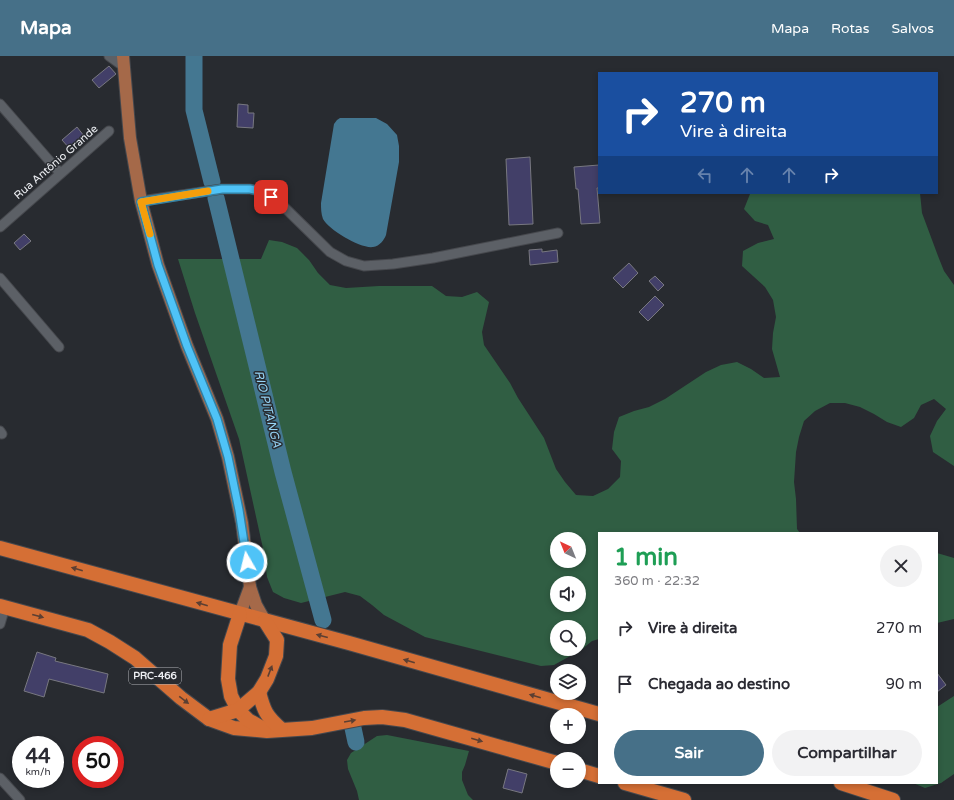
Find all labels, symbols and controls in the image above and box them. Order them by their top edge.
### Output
text: Mapa [20,17,72,39]
text: Mapa [771,20,809,37]
text: Rotas [831,20,869,37]
text: Salvos [891,20,934,37]
text: 270 m [680,86,766,120]
icon: right [614,88,666,140]
text: Vire à direita [680,120,787,142]
street label: Rua Antônio Grande [11,122,101,202]
icon: left [694,164,716,186]
icon: ahead [736,164,758,186]
icon: ahead [778,164,800,186]
icon: right [820,164,842,186]
pin [254,180,288,214]
icon: arrive [260,186,282,208]
water label: RIO PITANGA [252,369,284,449]
north arrow [550,532,586,568]
map controls [550,532,586,788]
position arrow [226,541,268,583]
text: 1 min [614,543,678,572]
button: close [880,545,922,587]
one-way arrow [71,566,83,572]
text: 360 m · 22:32 [614,573,700,589]
button: sound [550,576,586,612]
one-way arrow [196,601,208,607]
one-way arrow [32,613,44,619]
icon: right [614,617,636,639]
text: Vire à direita [648,619,737,637]
text: 270 m [876,619,922,637]
button: search [550,620,586,656]
one-way arrow [316,633,328,639]
one-way arrow [403,657,416,663]
button: layers [550,664,586,700]
one-way arrow [268,665,274,677]
road number: PRC-466 [129,668,181,684]
icon: arrive [614,673,636,695]
text: Chegada ao destino [648,675,790,693]
text: 90 m [885,675,922,693]
one-way arrow [528,693,540,699]
one-way arrow [179,696,190,705]
button: + [550,708,586,744]
one-way arrow [344,718,356,724]
button: Sair [614,730,764,776]
button: Compartilhar [772,730,922,776]
speed limit sign: 50 [72,736,124,788]
one-way arrow [471,737,483,743]
text: 44 [25,745,51,769]
button: − [550,752,586,788]
text: km/h [25,766,51,778]

